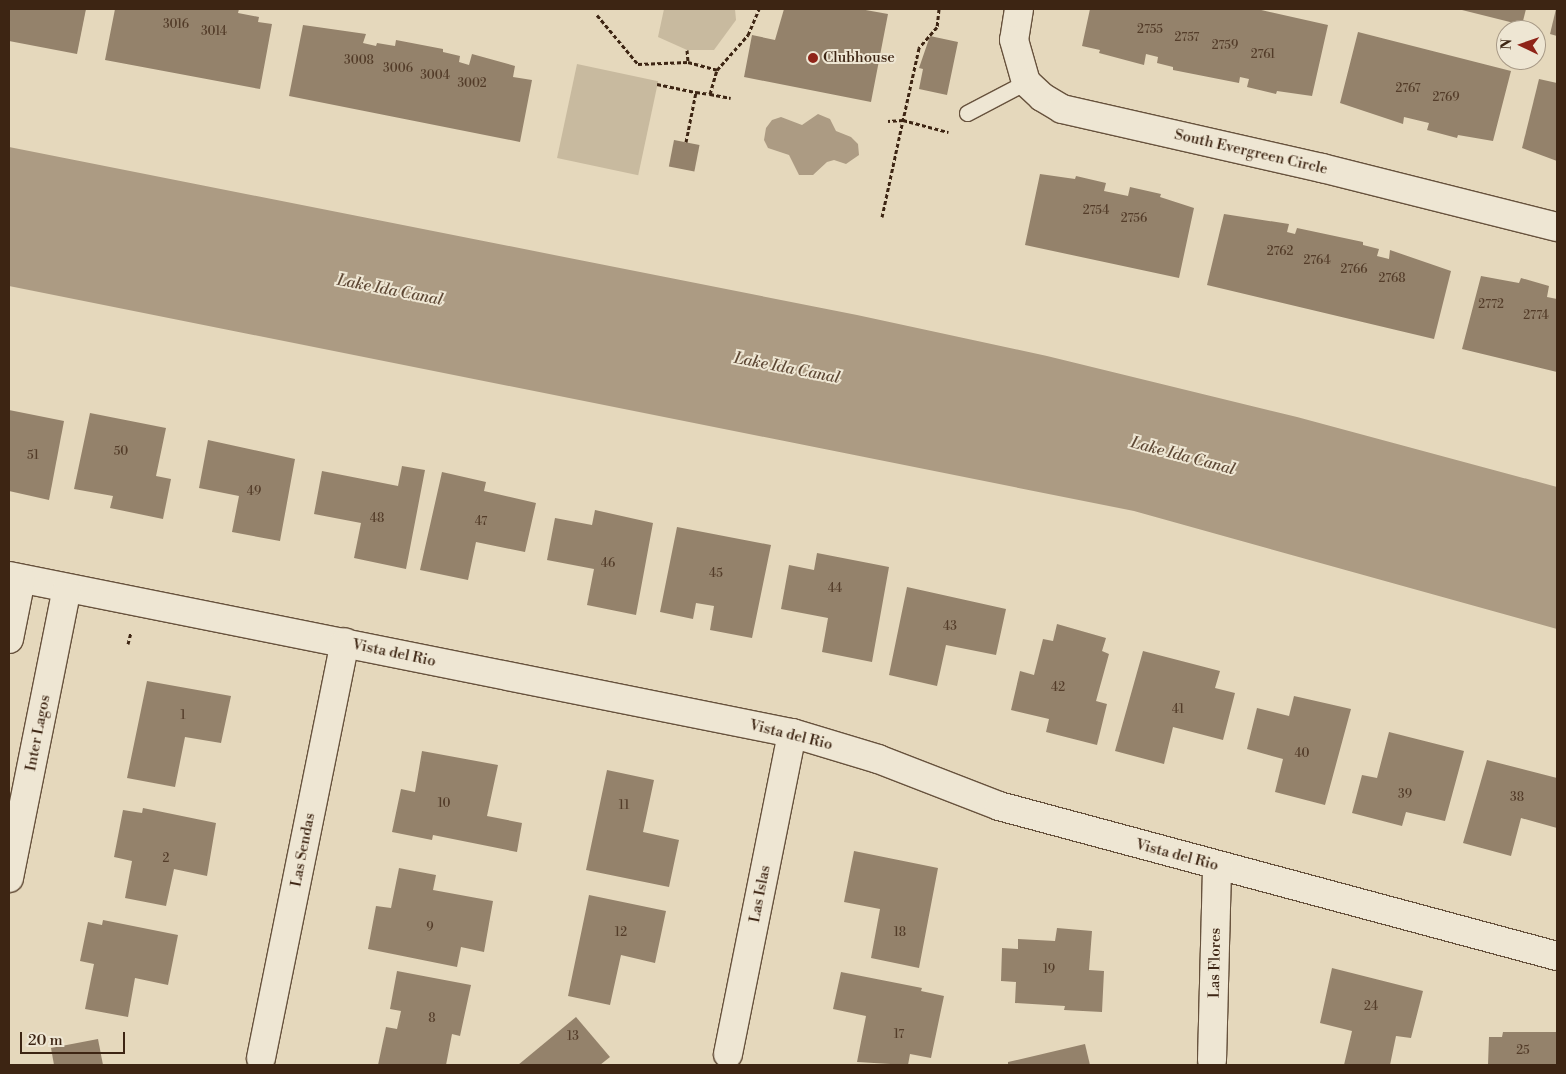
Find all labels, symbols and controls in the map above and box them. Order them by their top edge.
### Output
house number: 3016 [163,18,189,32]
north arrow [1496,20,1546,70]
house number: 2755 [1137,23,1163,37]
house number: 3014 [201,25,227,39]
house number: 2757 [1175,31,1199,45]
text: N [1498,38,1516,50]
house number: 2759 [1212,39,1238,53]
house number: 2761 [1251,48,1275,62]
place label: Clubhouse [823,49,895,67]
marker: Clubhouse [807,52,819,64]
house number: 3008 [344,54,374,68]
house number: 3006 [383,62,413,76]
house number: 3004 [420,69,450,83]
house number: 3002 [457,77,487,91]
house number: 2767 [1395,82,1421,96]
house number: 2769 [1433,91,1459,105]
street label: South Evergreen Circle [1173,126,1329,178]
house number: 2754 [1083,204,1109,218]
house number: 2756 [1121,212,1147,226]
house number: 2762 [1267,245,1293,259]
house number: 2764 [1303,254,1331,268]
house number: 2766 [1341,263,1367,277]
water label: Lake Ida Canal [335,270,445,310]
house number: 2768 [1378,272,1406,286]
house number: 2772 [1478,298,1504,312]
house number: 2774 [1523,309,1549,323]
water label: Lake Ida Canal [732,348,842,388]
water label: Lake Ida Canal [1129,433,1237,479]
house number: 50 [114,445,128,459]
house number: 51 [27,449,39,463]
house number: 49 [247,485,261,499]
house number: 48 [370,512,384,526]
house number: 47 [475,515,487,529]
house number: 46 [601,557,615,571]
house number: 45 [709,567,723,581]
house number: 44 [828,582,842,596]
house number: 43 [943,620,957,634]
street label: Vista del Rio [351,635,437,671]
house number: 42 [1051,681,1065,695]
street label: Inter Lagos [22,693,54,773]
house number: 41 [1172,703,1184,717]
house number: 1 [180,709,186,723]
street label: Vista del Rio [748,716,834,754]
house number: 40 [1294,747,1310,761]
house number: 39 [1398,788,1412,802]
house number: 38 [1510,791,1524,805]
house number: 10 [438,797,450,811]
house number: 11 [619,799,629,813]
street label: Las Sendas [287,811,319,889]
street label: Vista del Rio [1134,835,1220,875]
house number: 2 [163,852,169,866]
street label: Las Islas [746,864,774,924]
house number: 9 [426,921,434,935]
house number: 12 [615,926,627,940]
house number: 18 [894,926,906,940]
street label: Las Flores [1205,928,1225,998]
house number: 19 [1043,963,1055,977]
house number: 24 [1364,1000,1378,1014]
house number: 8 [428,1012,436,1026]
scale bar [22,1022,128,1054]
house number: 17 [894,1028,904,1042]
house number: 13 [567,1030,579,1044]
text: 20 m [28,1031,63,1050]
house number: 25 [1516,1044,1530,1058]

